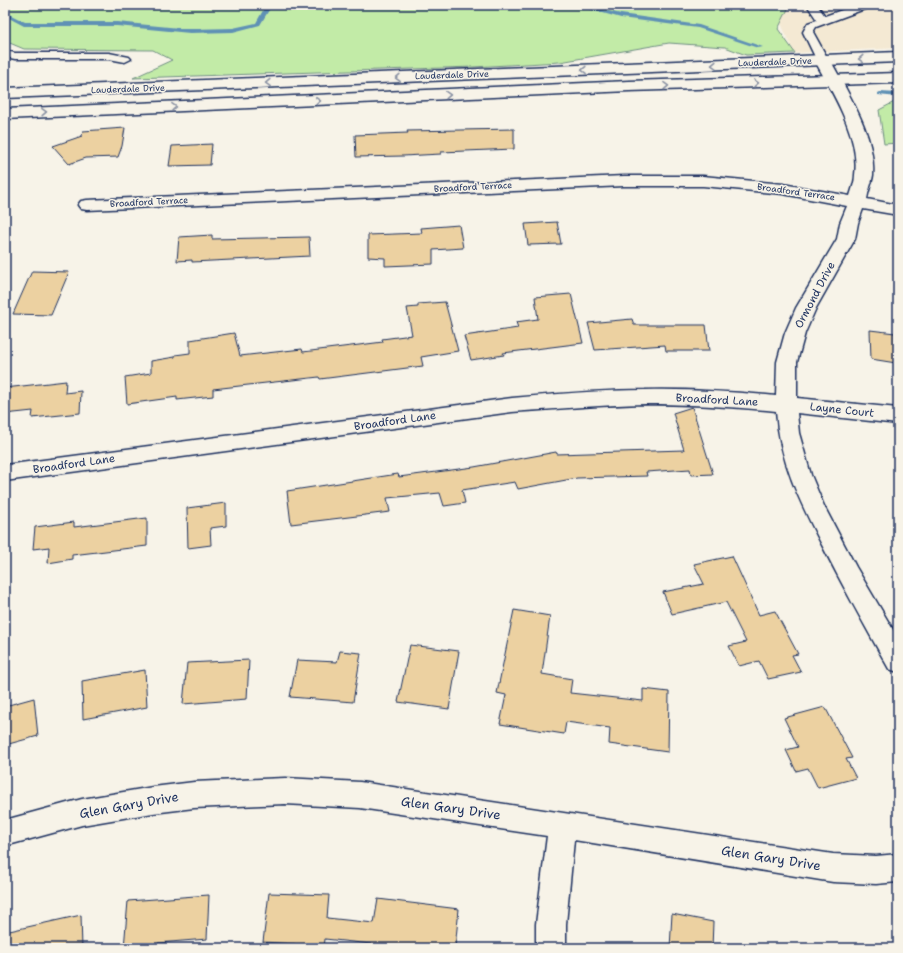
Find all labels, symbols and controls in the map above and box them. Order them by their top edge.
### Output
one-way arrow [858,54,864,63]
street label: Lauderdale Drive [738,55,812,69]
one-way arrow [711,60,717,69]
one-way arrow [581,66,587,74]
street label: Lauderdale Drive [415,68,489,82]
one-way arrow [395,73,401,82]
one-way arrow [265,79,271,87]
one-way arrow [753,79,759,87]
street label: Lauderdale Drive [91,82,165,96]
one-way arrow [663,82,669,90]
one-way arrow [445,91,451,100]
one-way arrow [315,96,321,105]
one-way arrow [171,102,177,111]
one-way arrow [41,108,47,116]
street label: Broadford Terrace [433,179,513,195]
street label: Broadford Terrace [756,181,836,203]
street label: Broadford Terrace [109,194,189,210]
street label: Ormond Drive [791,259,839,331]
street label: Broadford Lane [675,390,759,410]
street label: Layne Court [809,399,875,421]
street label: Broadford Lane [353,408,437,434]
street label: Broadford Lane [32,451,116,477]
street label: Glen Gary Drive [78,788,180,822]
street label: Glen Gary Drive [400,793,502,823]
street label: Glen Gary Drive [720,842,822,874]

